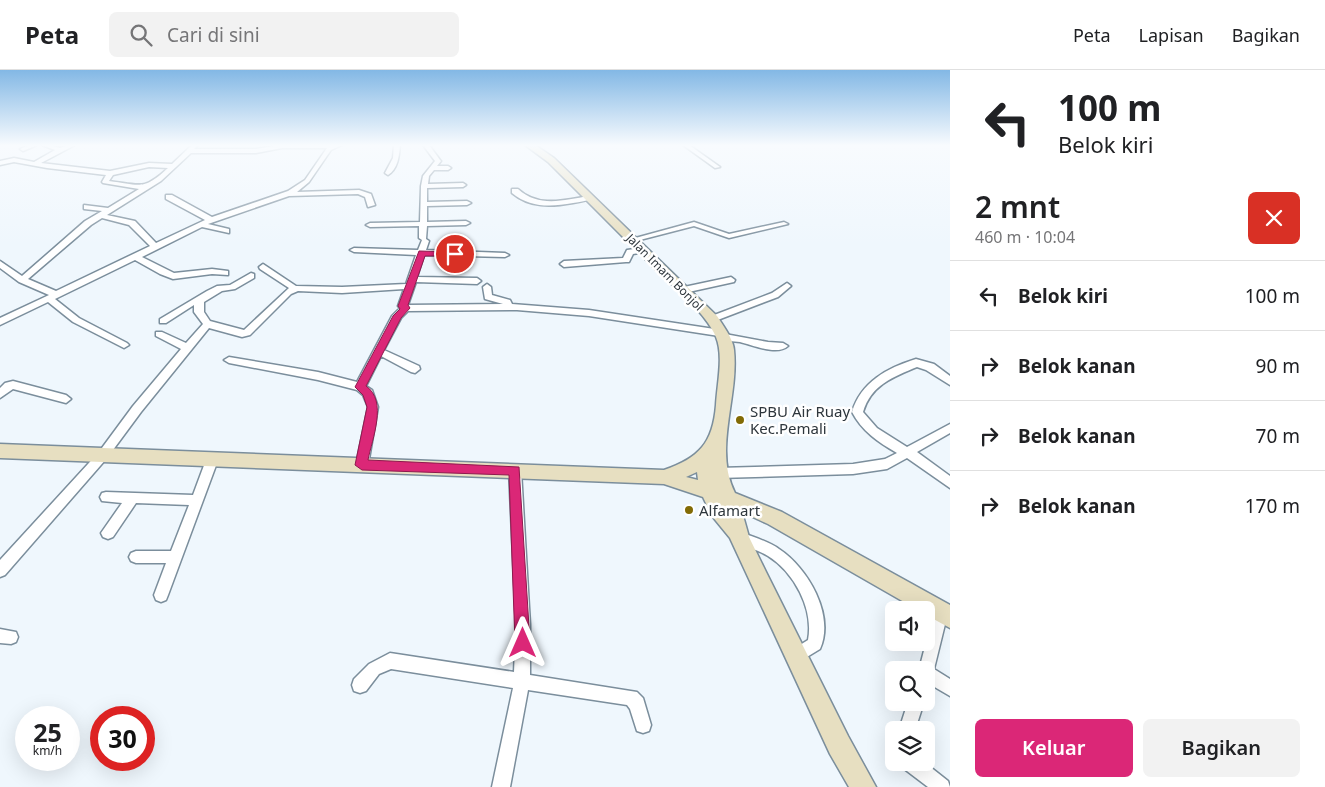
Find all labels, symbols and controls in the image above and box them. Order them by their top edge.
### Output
search box [109,12,459,57]
text: Peta [25,18,79,51]
icon: search [127,21,155,49]
text: Cari di sini [167,22,260,48]
text: Peta [1073,23,1111,47]
text: Lapisan [1139,23,1204,47]
text: Bagikan [1232,23,1300,47]
text: 100 m [1058,84,1161,131]
icon: left [975,90,1040,155]
text: Belok kiri [1058,129,1153,159]
text: 2 mnt [975,186,1060,227]
button: close [1248,192,1300,244]
text: 460 m · 10:04 [975,226,1075,248]
street label: Jalan Imam Bonjol [622,229,707,314]
pin [434,233,476,275]
icon: arrive [441,240,469,268]
icon: left [975,282,1003,310]
text: Belok kiri [1018,283,1108,309]
text: 100 m [1245,283,1300,309]
icon: right [975,352,1003,380]
text: Belok kanan [1018,353,1135,379]
text: 90 m [1256,353,1300,379]
place label: SPBU Air Ruay Kec.Pemali [750,401,850,438]
marker: SPBU Air Ruay Kec.Pemali [734,414,746,426]
icon: right [975,422,1003,450]
text: Belok kanan [1018,423,1135,449]
text: 70 m [1256,423,1300,449]
icon: right [975,492,1003,520]
text: Belok kanan [1018,493,1135,519]
text: 170 m [1245,493,1300,519]
place label: Alfamart [699,500,761,520]
marker: Alfamart [683,504,695,516]
map controls [885,601,935,771]
button: sound [885,601,935,651]
position arrow [496,616,548,668]
button: search [885,661,935,711]
speed limit sign: 30 [90,706,155,771]
text: 25 [33,715,62,749]
button: Keluar [975,719,1133,777]
button: Bagikan [1143,719,1300,777]
button: layers [885,721,935,771]
text: km/h [33,742,62,759]

